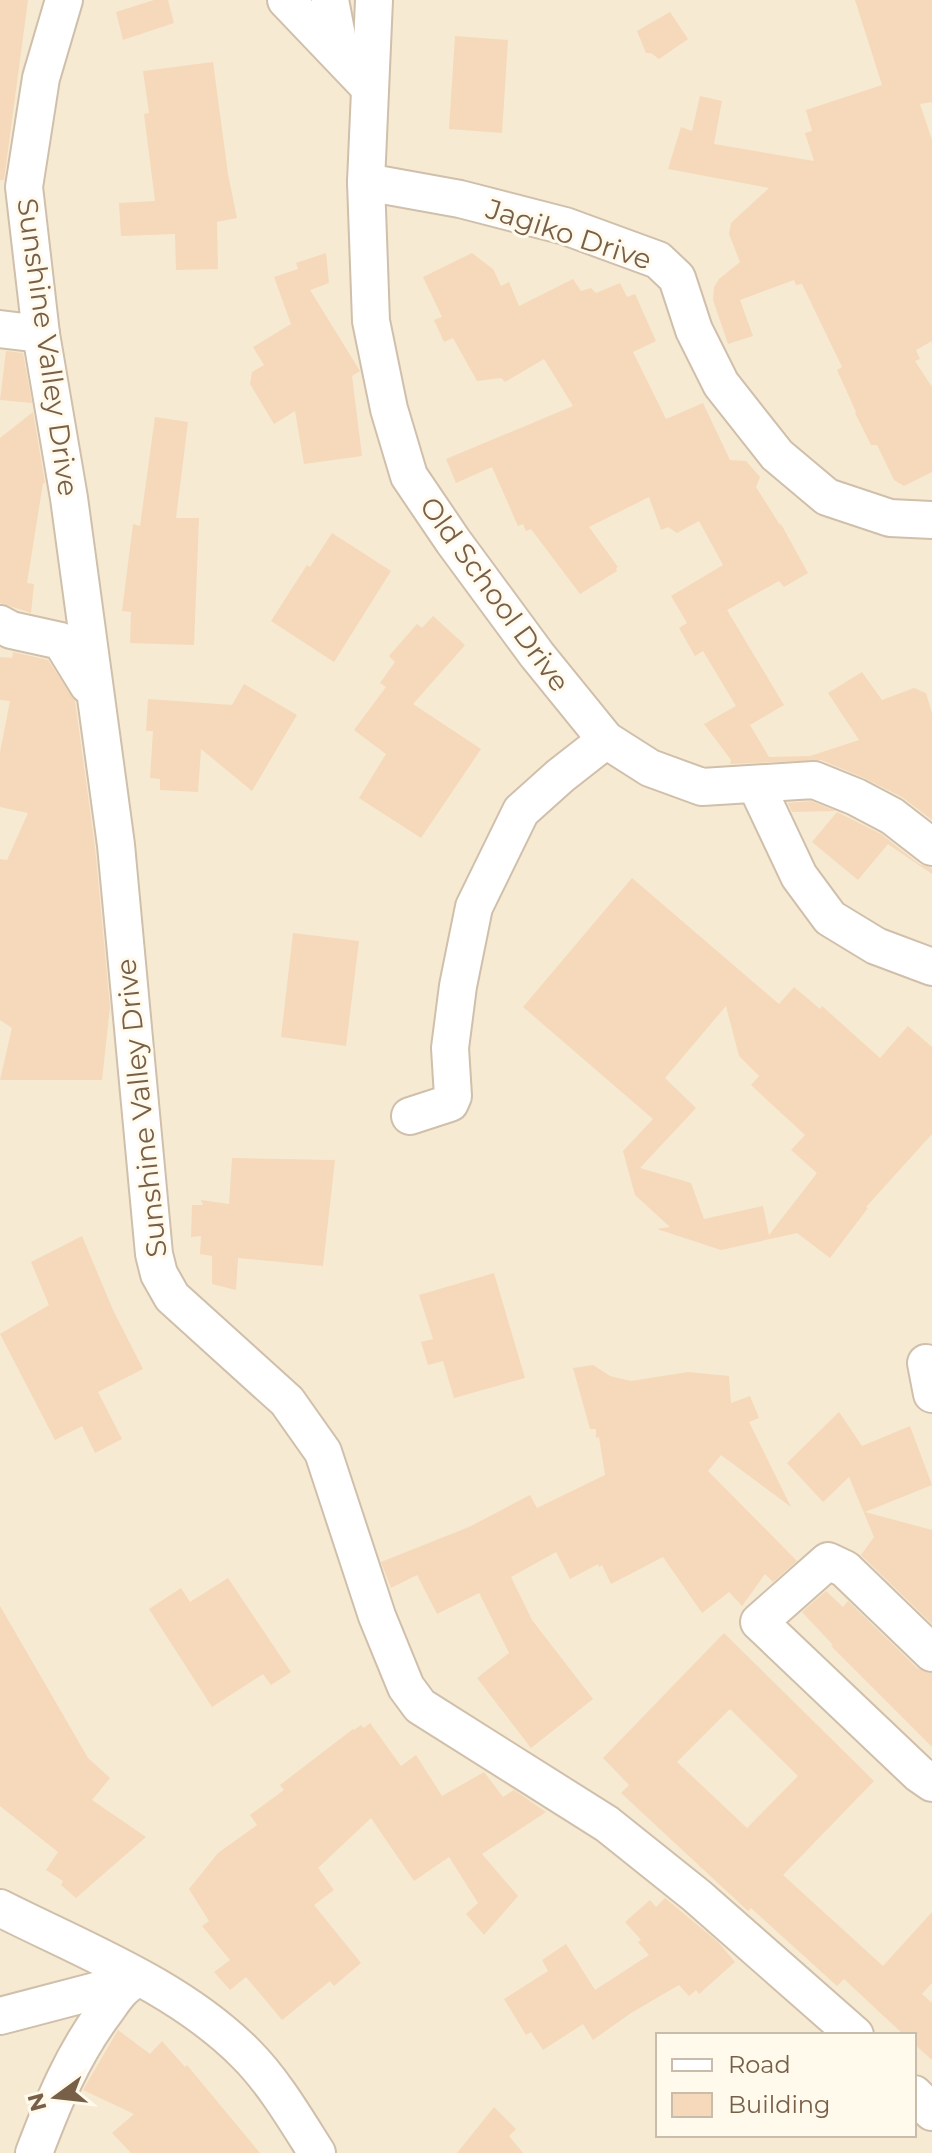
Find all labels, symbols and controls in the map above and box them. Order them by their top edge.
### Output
street label: Jagiko Drive [481,191,656,277]
street label: Sunshine Valley Drive [10,196,86,498]
street label: Old School Drive [413,490,577,698]
street label: Sunshine Valley Drive [108,957,174,1259]
legend [656,2033,916,2137]
text: Road [728,2050,791,2079]
north arrow [16,2057,96,2137]
text: N [22,2090,53,2114]
text: Building [728,2090,831,2119]

